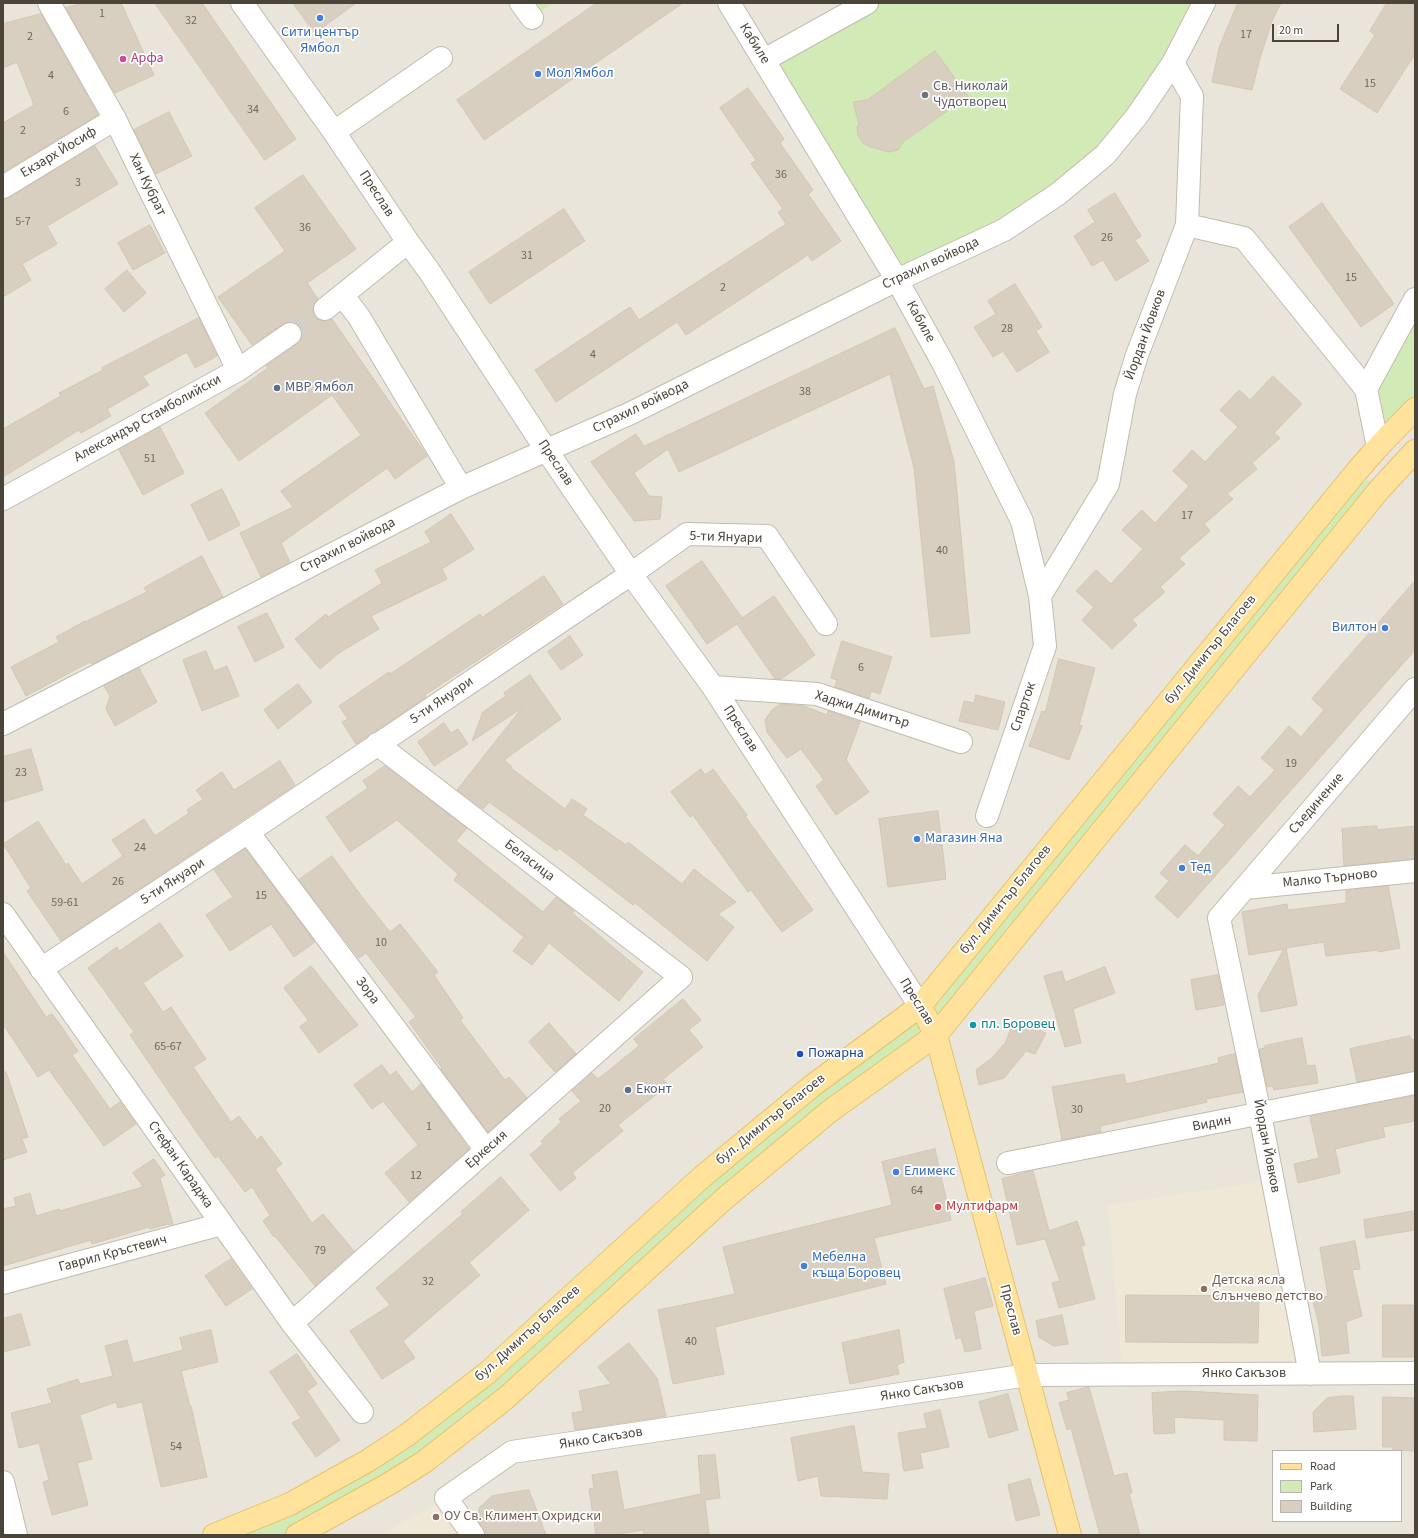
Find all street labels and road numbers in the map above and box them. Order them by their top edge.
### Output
street label: Кабиле [735,20,773,68]
street label: Екзарх Йосиф [18,124,100,182]
street label: Хан Кубрат [125,151,169,219]
street label: Преслав [355,168,397,220]
street label: Страхил войвода [880,234,982,294]
street label: Йордан Йовков [1122,287,1170,383]
street label: Кабиле [902,298,938,346]
street label: Александър Стамболийски [71,371,225,467]
street label: Страхил войвода [590,376,692,438]
street label: Преслав [534,437,576,489]
street label: Страхил войвода [297,515,399,577]
street label: 5-ти Януари [689,528,763,548]
street label: бул. Димитър Благоев [1162,592,1260,708]
street label: 5-ти Януари [407,674,477,728]
street label: Спарток [1008,680,1040,734]
street label: Хаджи Димитър [813,688,911,732]
street label: Преслав [719,703,761,755]
street label: Съединение [1286,770,1348,838]
street label: Беласица [500,837,558,885]
street label: бул. Димитър Благоев [957,842,1055,958]
street label: 5-ти Януари [138,855,208,909]
street label: Малко Търново [1282,866,1378,892]
street label: Зора [351,974,383,1008]
street label: Преслав [895,976,937,1028]
street label: бул. Димитър Благоев [713,1071,829,1169]
street label: Йордан Йовков [1249,1098,1283,1194]
street label: Видин [1191,1112,1233,1136]
street label: Стефан Караджа [144,1118,216,1212]
street label: Еркесия [463,1127,511,1173]
street label: Гаврил Кръстевич [57,1231,169,1277]
street label: бул. Димитър Благоев [472,1282,584,1386]
street label: Преслав [995,1283,1025,1337]
street label: Янко Сакъзов [1202,1366,1286,1382]
street label: Янко Сакъзов [879,1376,965,1406]
street label: Янко Сакъзов [558,1424,644,1454]

